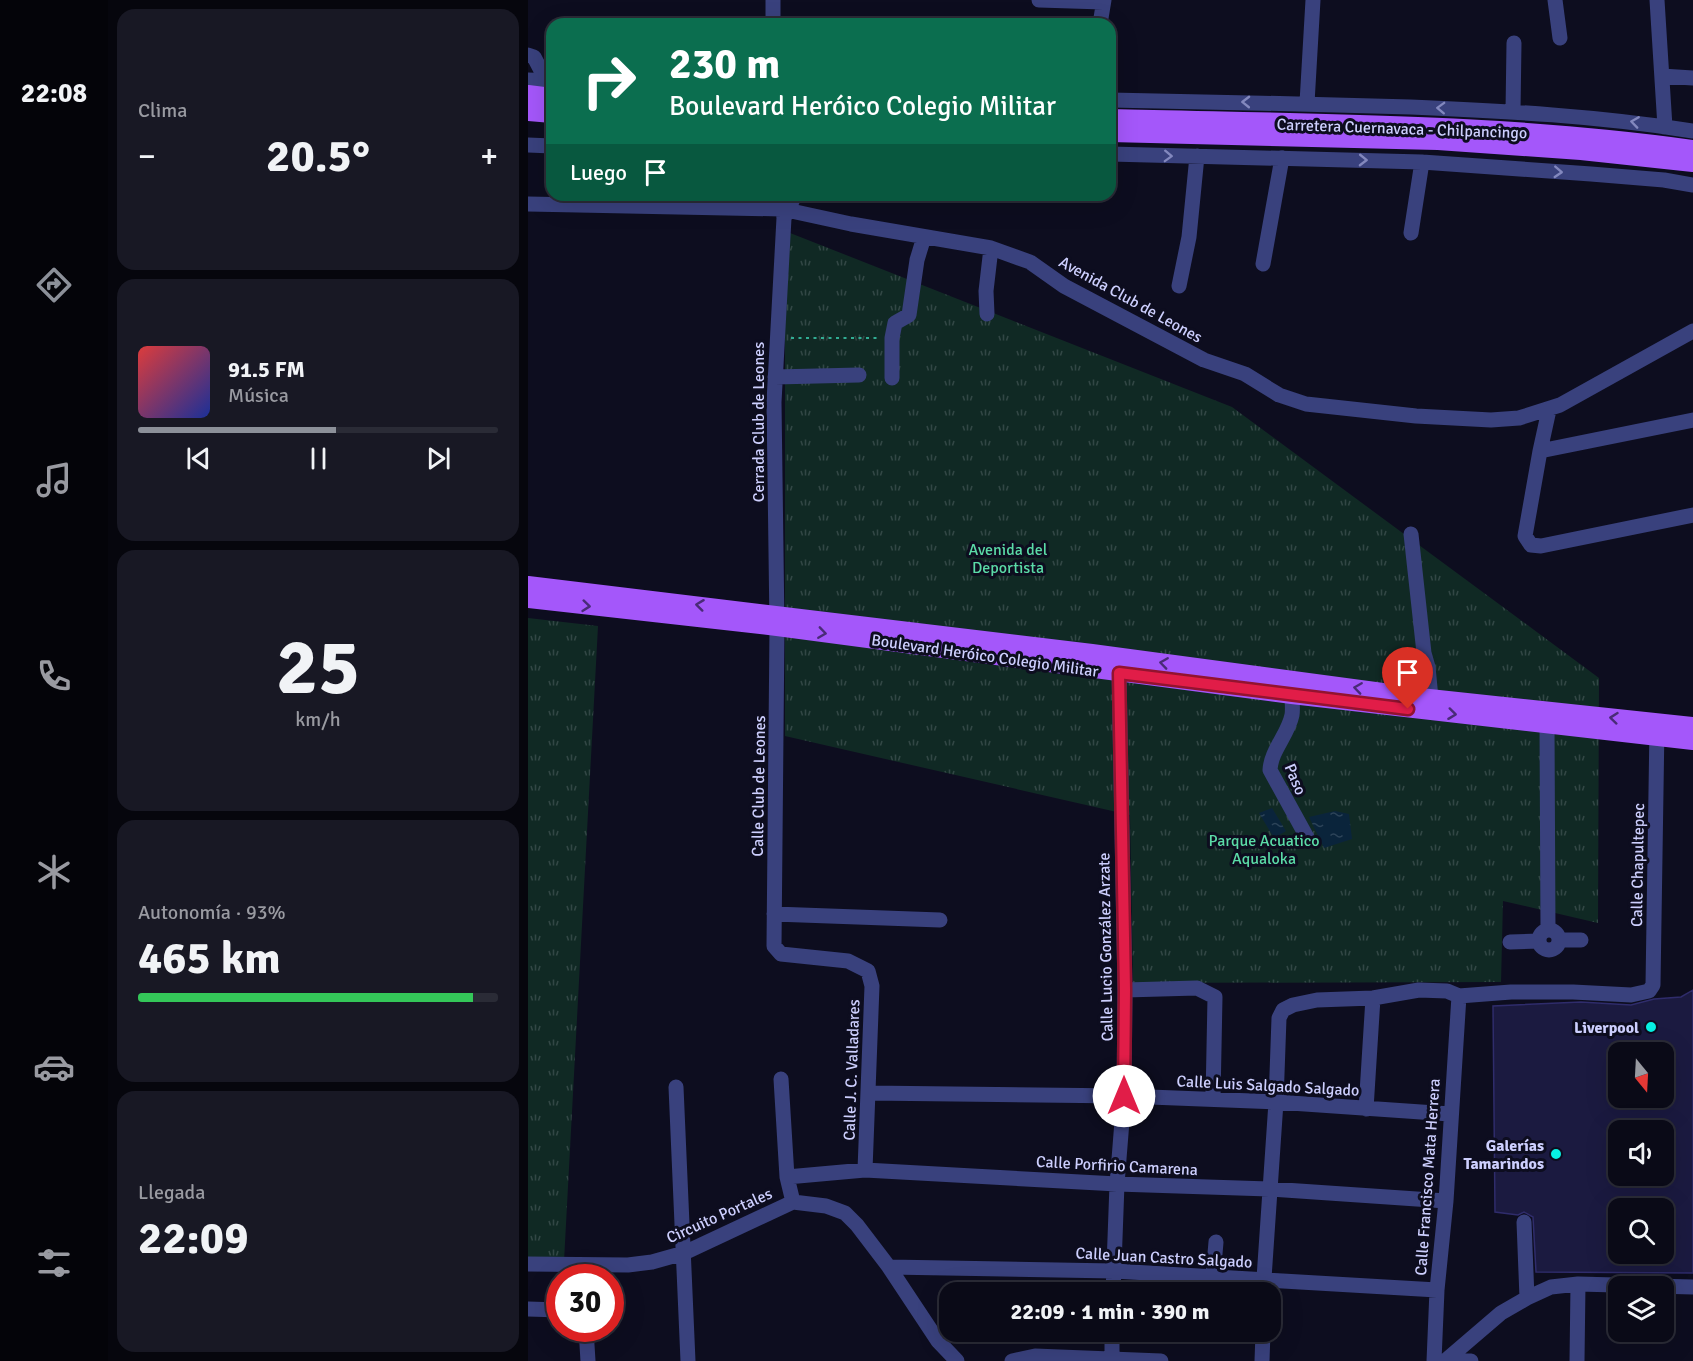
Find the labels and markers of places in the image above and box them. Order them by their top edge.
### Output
pin [1382,647,1433,709]
place label: Liverpool [1574,1018,1639,1038]
marker: Liverpool [1644,1020,1658,1034]
place label: Galerías Tamarindos [1463,1136,1544,1174]
marker: Galerías Tamarindos [1549,1147,1563,1161]

